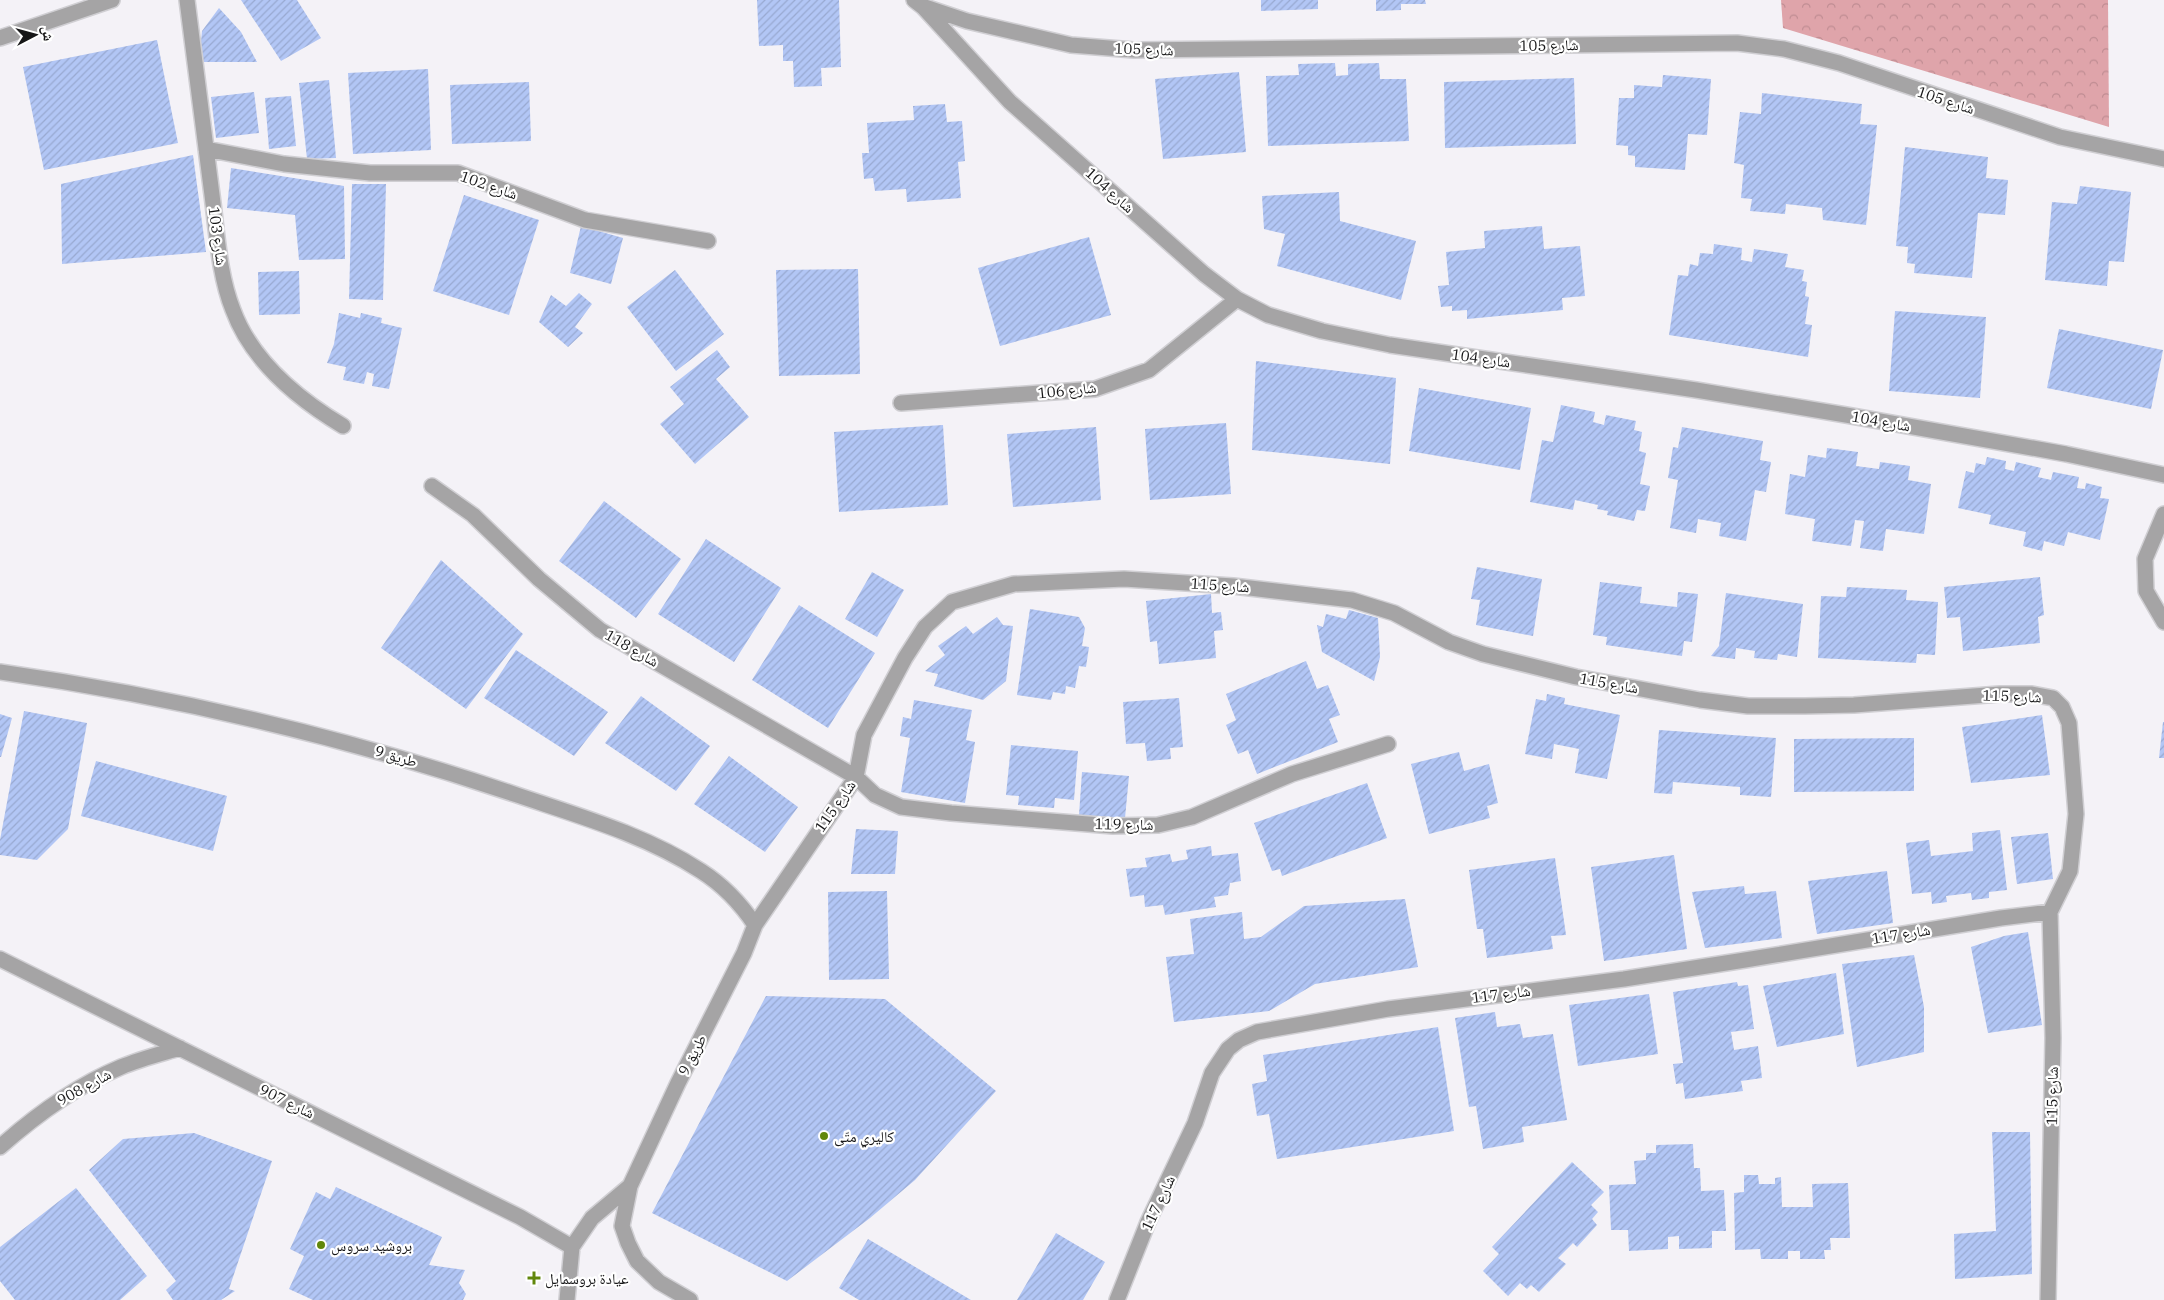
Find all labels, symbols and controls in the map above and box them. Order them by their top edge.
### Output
north arrow [10,10,60,60]
text: ش [38,25,58,42]
street label: شارع 105 [1519,35,1579,56]
street label: شارع 105 [1114,38,1174,61]
street label: شارع 105 [1915,82,1977,119]
street label: شارع 104 [1081,163,1138,218]
street label: شارع 102 [458,166,520,205]
street label: شارع 103 [203,205,232,267]
street label: شارع 104 [1450,344,1512,373]
street label: شارع 106 [1037,377,1098,404]
street label: شارع 104 [1850,407,1912,436]
street label: شارع 115 [1190,573,1250,598]
street label: شارع 118 [601,625,662,672]
street label: شارع 115 [1578,669,1640,698]
street label: شارع 115 [1982,685,2042,708]
street label: طريق 9 [372,741,419,772]
street label: شارع 115 [810,776,861,836]
street label: شارع 119 [1094,814,1154,835]
street label: شارع 117 [1870,920,1932,949]
street label: شارع 117 [1471,981,1532,1008]
street label: 9 طريق [674,1031,711,1079]
street label: شارع 908 [54,1064,115,1110]
street label: شارع 115 [2042,1066,2063,1126]
street label: شارع 907 [256,1080,318,1123]
place label: كاليري متّى [834,1127,894,1148]
marker: كاليري متّى [818,1130,830,1142]
street label: شارع 117 [1137,1172,1180,1234]
place label: بروشيد سروس [331,1236,412,1256]
marker: بروشيد سروس [315,1239,327,1251]
place label: عيادة بروسمايل [545,1269,629,1289]
marker: عيادة بروسمايل [527,1271,541,1285]

